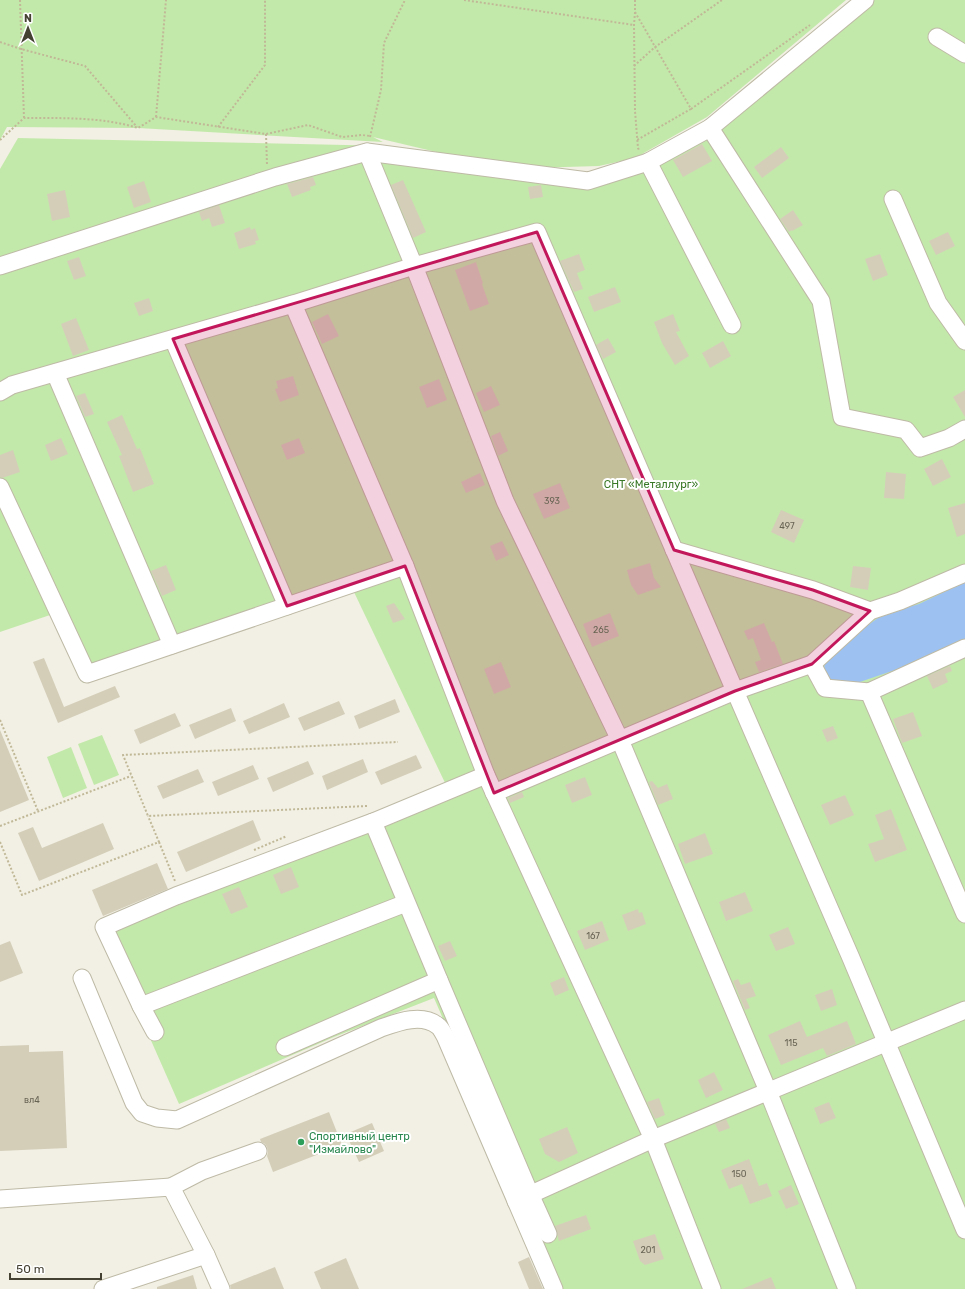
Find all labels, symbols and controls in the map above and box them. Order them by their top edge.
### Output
north arrow [8,8,48,48]
text: N [24,12,32,25]
park label: СНТ «Металлург» [604,478,698,491]
house number: 393 [544,496,560,506]
house number: 497 [779,521,795,531]
house number: 265 [593,625,609,635]
house number: 167 [586,931,600,941]
house number: 115 [784,1038,798,1048]
house number: вл4 [24,1095,40,1105]
place label: Спортивный центр "Измайлово" [309,1130,410,1156]
marker: Спортивный центр "Измайлово" [296,1137,306,1147]
house number: 150 [732,1169,747,1179]
house number: 201 [641,1245,656,1255]
scale bar [10,1255,101,1281]
text: 50 m [16,1262,44,1276]

